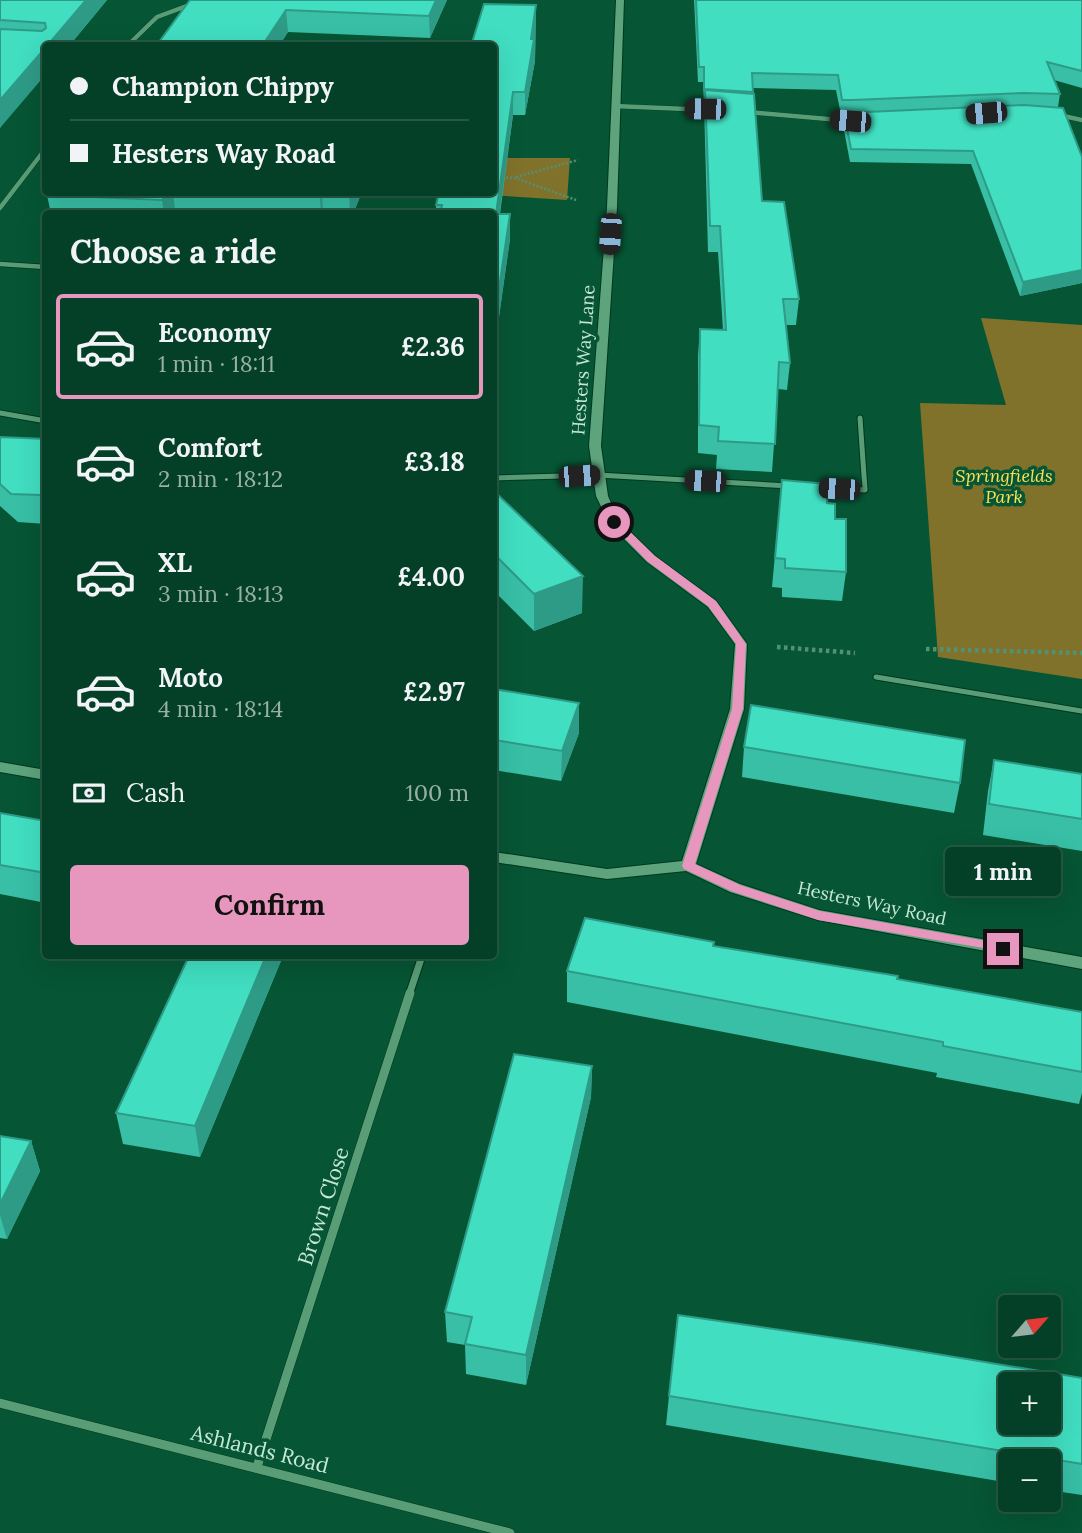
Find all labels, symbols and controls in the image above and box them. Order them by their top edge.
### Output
text: Champion Chippy [112,70,334,103]
car [684,98,727,120]
car [965,101,1008,125]
car [829,109,872,133]
text: Hesters Way Road [112,137,336,170]
car [599,212,622,256]
text: Choose a ride [70,231,277,272]
street label: Hesters Way Lane [566,284,600,436]
icon: car [74,315,137,378]
text: Economy [158,316,271,349]
text: £2.36 [401,330,465,363]
text: 1 min · 18:11 [158,349,275,378]
icon: car [74,430,137,493]
text: Comfort [158,431,262,464]
text: £3.18 [404,445,465,478]
text: 2 min · 18:12 [158,464,283,493]
car [558,464,601,488]
park label: Springfields Park [955,464,1053,508]
car [684,469,727,493]
car [818,477,861,501]
route start [598,506,630,538]
icon: car [74,545,137,608]
text: XL [158,546,192,579]
text: £4.00 [397,560,465,593]
text: 3 min · 18:13 [158,579,284,608]
icon: car [74,660,137,723]
text: Moto [158,661,223,694]
text: £2.97 [403,675,465,708]
text: 4 min · 18:14 [158,694,283,723]
icon: cash [70,774,108,812]
text: Cash [126,776,185,809]
text: 100 m [405,778,469,807]
callout: 1 min [945,848,1061,897]
text: 1 min [974,857,1032,886]
button: Confirm [70,865,469,945]
street label: Hesters Way Road [795,876,949,930]
route end [987,933,1019,965]
street label: Brown Close [291,1143,355,1269]
north arrow [998,1295,1060,1358]
map controls [998,1295,1061,1512]
button: + [998,1372,1061,1435]
street label: Ashlands Road [187,1419,332,1479]
button: − [998,1449,1061,1512]

